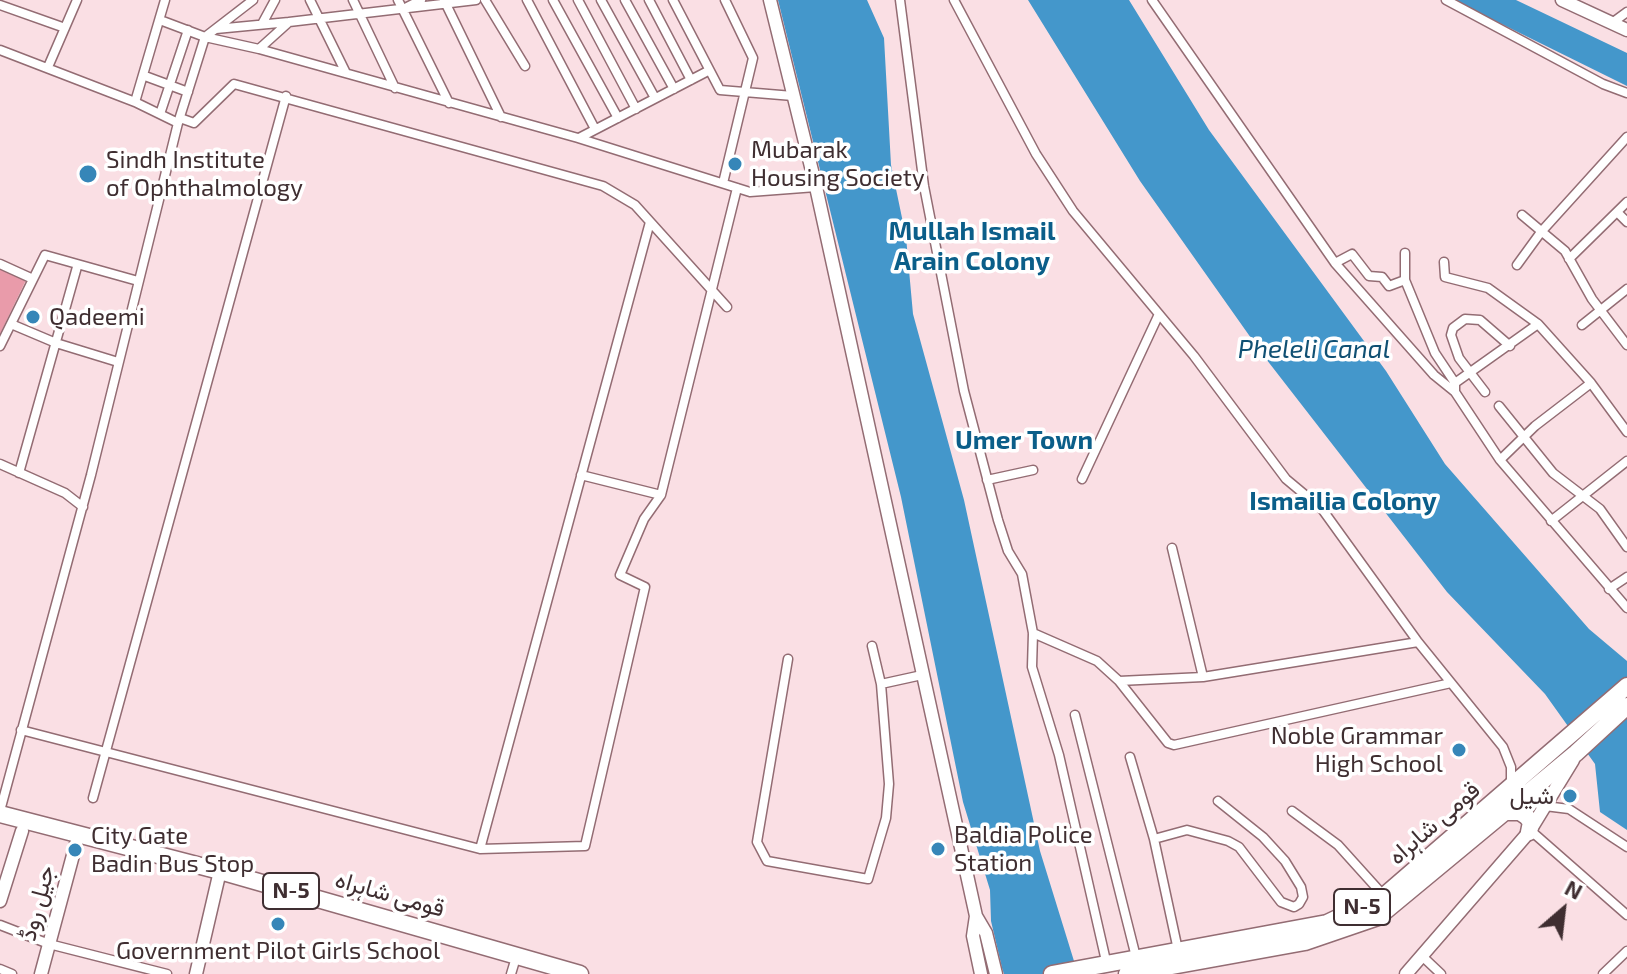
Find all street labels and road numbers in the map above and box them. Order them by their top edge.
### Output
street label: قومی شاہراہ [1382,775,1486,871]
street label: جیل روڈ [13,862,61,944]
street label: قومی شاہراہ [332,865,448,923]
road number: N-5 [263,873,319,909]
road number: N-5 [1334,889,1390,925]

